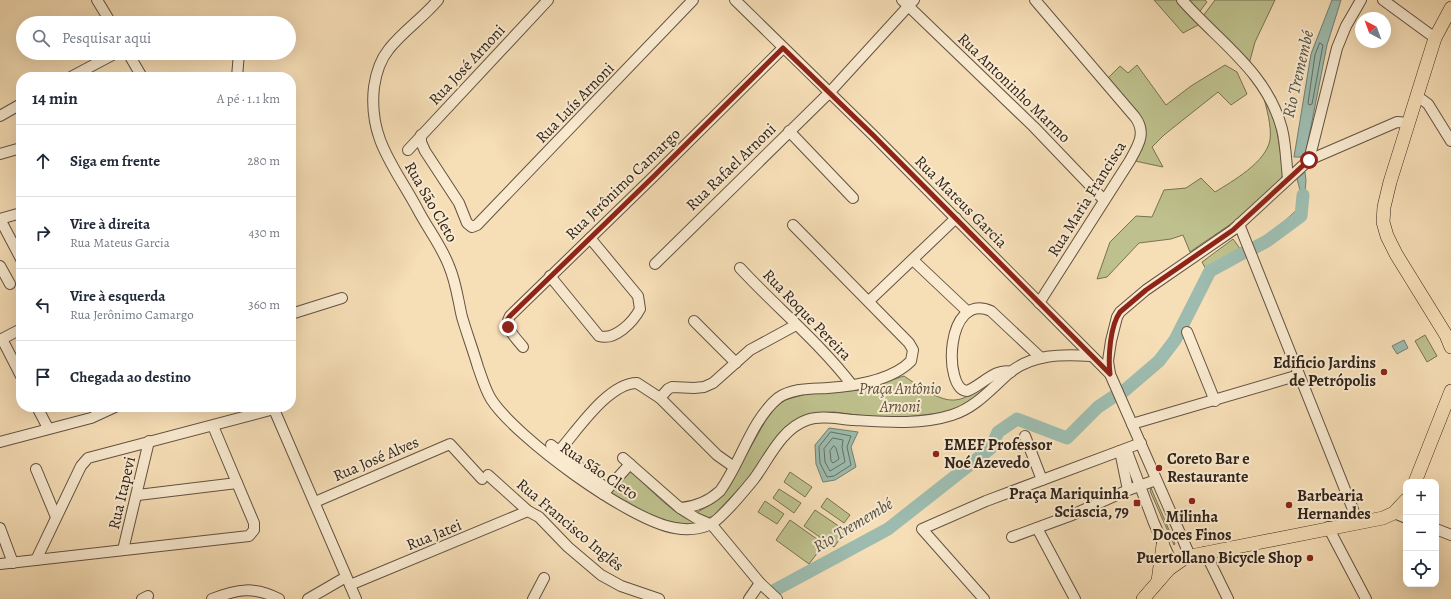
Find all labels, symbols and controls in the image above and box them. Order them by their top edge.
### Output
north arrow [1355,12,1391,48]
search box [16,16,296,60]
street label: Rua José Arnoni [424,20,510,110]
icon: search [30,27,52,49]
text: Pesquisar aqui [62,28,151,48]
street label: Rua Antoninho Marmo [953,28,1075,148]
water label: Rio Tremembé [1277,28,1319,120]
street label: Rua Luís Arnoni [531,58,619,148]
text: 14 min [32,87,78,110]
text: A pé · 1.1 km [217,90,280,107]
street label: Rua Rafael Arnoni [681,118,781,216]
street label: Rua Jerônimo Camargo [561,123,685,245]
street label: Rua Maria Francisca [1043,137,1132,261]
icon: ahead [32,150,54,172]
text: Siga em frente [70,151,160,171]
street label: Rua Mateus Garcia [910,151,1013,254]
route start [1300,151,1318,169]
text: 280 m [247,152,280,169]
street label: Rua São Cleto [399,158,463,246]
text: Vire à direita [70,214,150,234]
icon: right [32,222,54,244]
text: 430 m [248,224,280,241]
text: Rua Mateus Garcia [70,234,170,251]
street label: Rua Roque Pereira [758,264,857,366]
text: Vire à esquerda [70,286,166,306]
icon: left [32,294,54,316]
text: 360 m [248,296,280,313]
text: Rua Jerônimo Camargo [70,306,194,323]
route end [499,318,517,336]
place label: Edificio Jardins de Petrópolis [1273,352,1376,392]
icon: arrive [32,366,54,388]
text: Chegada ao destino [70,367,191,387]
marker: Edificio Jardins de Petrópolis [1379,367,1389,377]
park label: Praça Antônio Arnoni [859,378,941,418]
street label: Rua José Alves [330,431,422,487]
place label: EMEF Professor Noé Azevedo [944,434,1053,474]
street label: Rua São Cleto [556,437,642,505]
place label: Coreto Bar e Restaurante [1167,448,1250,488]
marker: EMEF Professor Noé Azevedo [931,449,941,459]
street label: Rua Itapevi [103,454,141,532]
marker: Coreto Bar e Restaurante [1154,463,1164,473]
street label: Rua Francisco Inglês [512,474,628,576]
map controls [1403,479,1439,587]
button: + [1403,479,1439,515]
place label: Praça Mariquinha Sciascia, 79 [1009,483,1129,523]
place label: Barbearia Hernandes [1297,485,1371,525]
water label: Rio Tremembé [809,492,897,558]
marker: Milinha Doces Finos [1187,496,1197,506]
marker: Praça Mariquinha Sciascia, 79 [1132,498,1142,508]
marker: Barbearia Hernandes [1284,500,1294,510]
place label: Milinha Doces Finos [1152,506,1232,546]
street label: Rua Jatei [403,514,465,556]
button: − [1403,515,1439,551]
place label: Puertollano Bicycle Shop [1136,547,1302,569]
button: locate [1403,551,1439,587]
marker: Puertollano Bicycle Shop [1305,553,1315,563]

